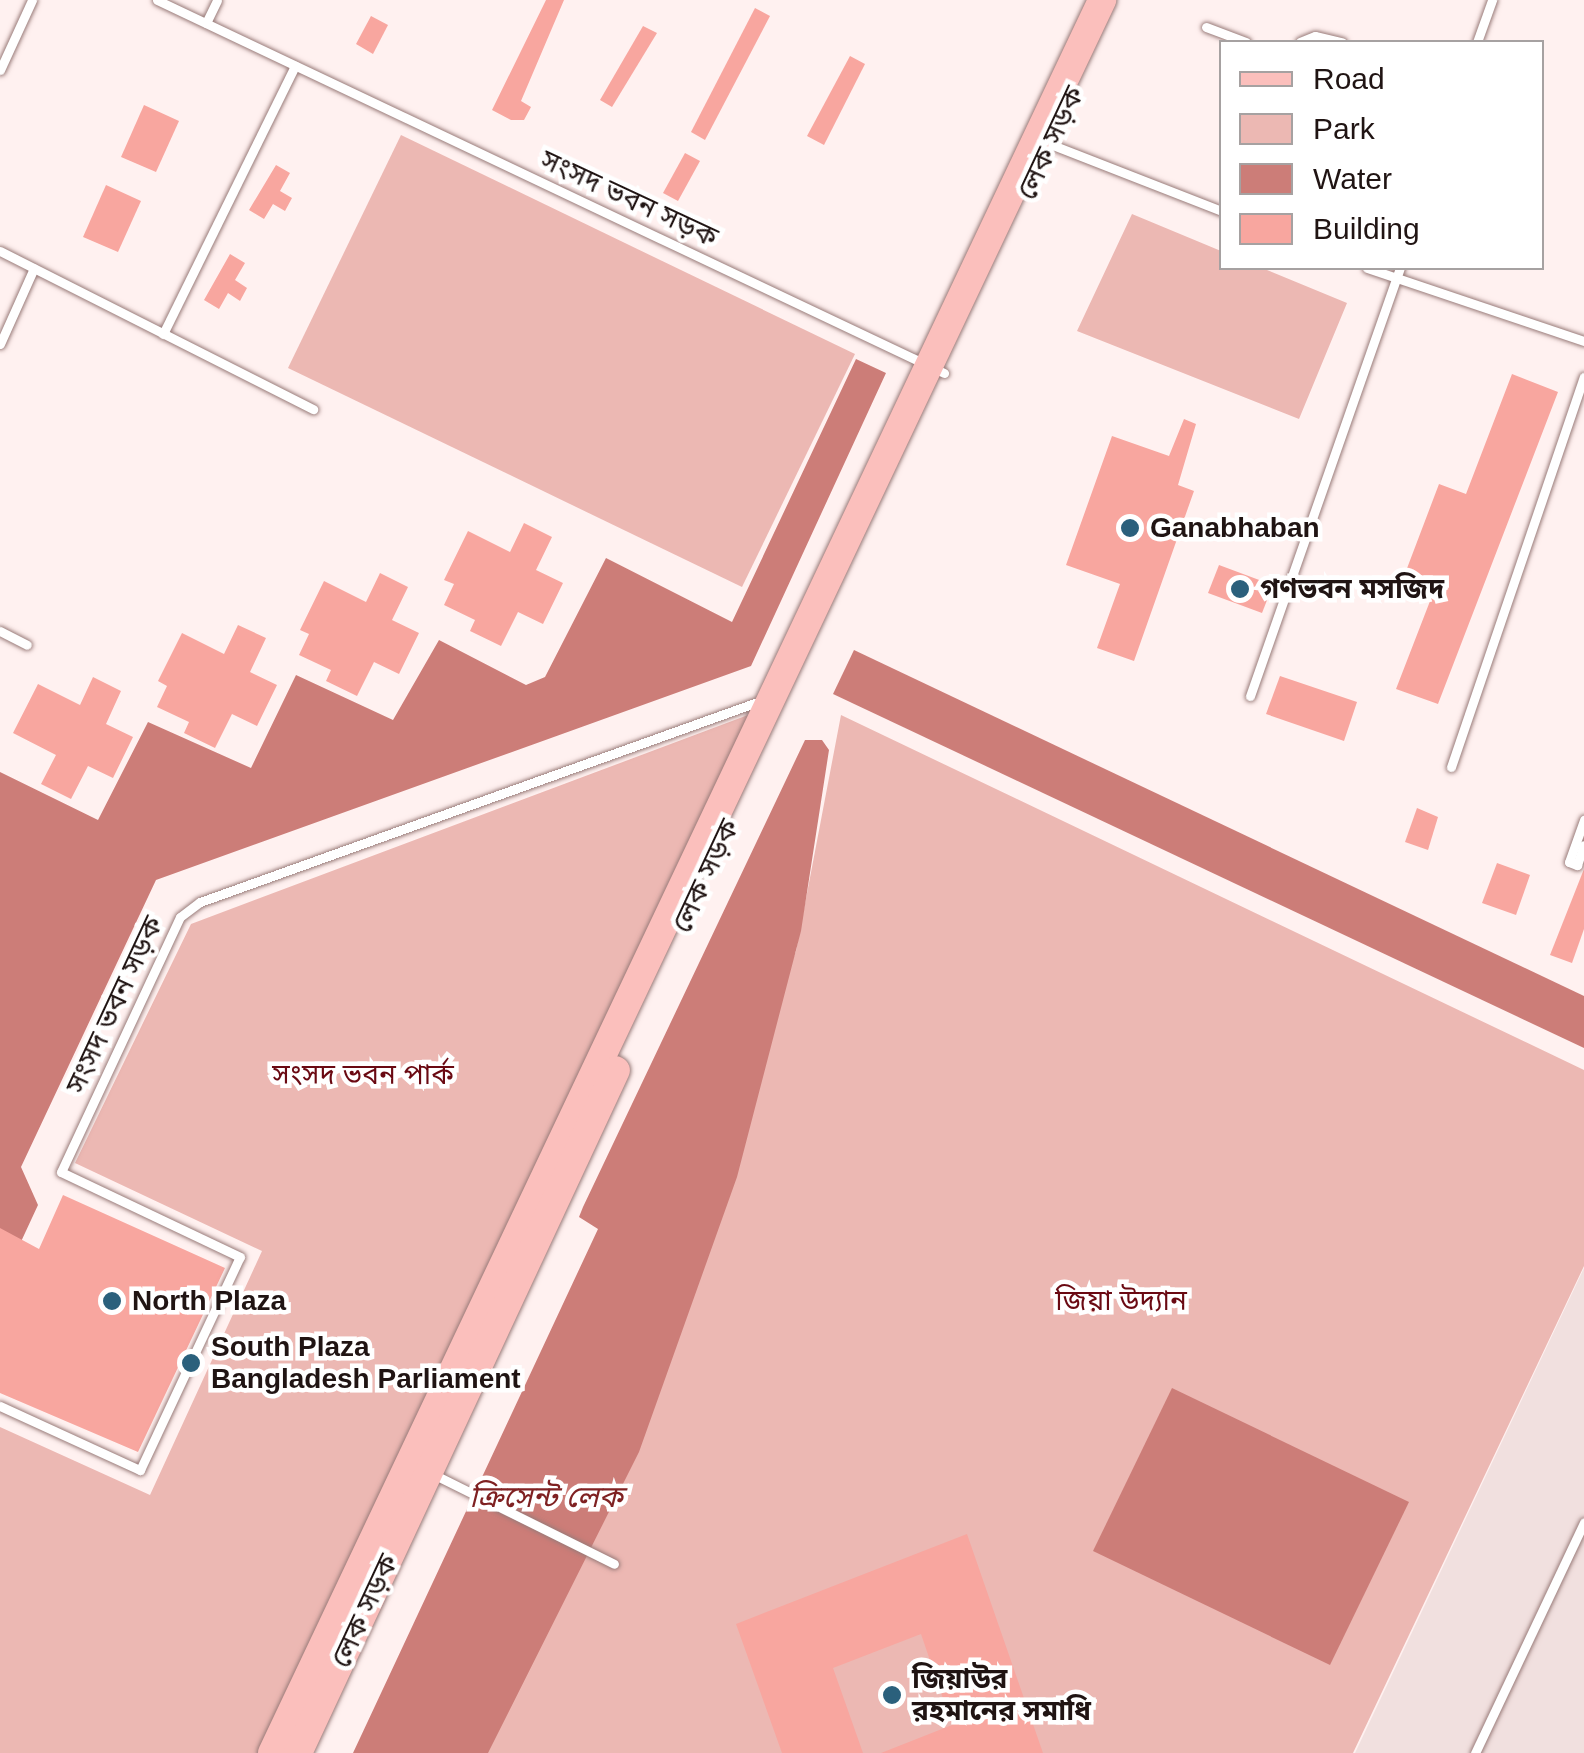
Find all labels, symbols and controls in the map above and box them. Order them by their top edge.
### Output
legend [1219,40,1544,270]
text: Road [1313,62,1385,95]
street label: লেক সড়ক [1010,81,1092,205]
text: Park [1313,112,1375,145]
street label: সংসদ ভবন সড়ক [535,143,723,255]
text: Water [1313,162,1392,195]
text: Building [1313,212,1420,245]
place label: Ganabhaban [1150,511,1320,545]
marker: Ganabhaban [1119,517,1141,539]
place label: গণভবন মসজিদ [1260,572,1444,606]
marker: গণভবন মসজিদ [1229,578,1251,600]
street label: লেক সড়ক [665,814,747,938]
street label: সংসদ ভবন সড়ক [59,911,171,1099]
park label: সংসদ ভবন পার্ক [272,1058,454,1092]
place label: North Plaza [132,1284,286,1318]
park label: জিয়া উদ্যান [1055,1284,1187,1318]
marker: North Plaza [101,1290,123,1312]
place label: South Plaza Bangladesh Parliament [211,1330,521,1396]
marker: South Plaza Bangladesh Parliament [180,1352,202,1374]
water label: ক্রিসেন্ট লেক [469,1479,623,1515]
street label: লেক সড়ক [324,1549,406,1673]
place label: জিয়াউর রহমানের সমাধি [912,1662,1091,1728]
marker: জিয়াউর রহমানের সমাধি [881,1684,903,1706]

